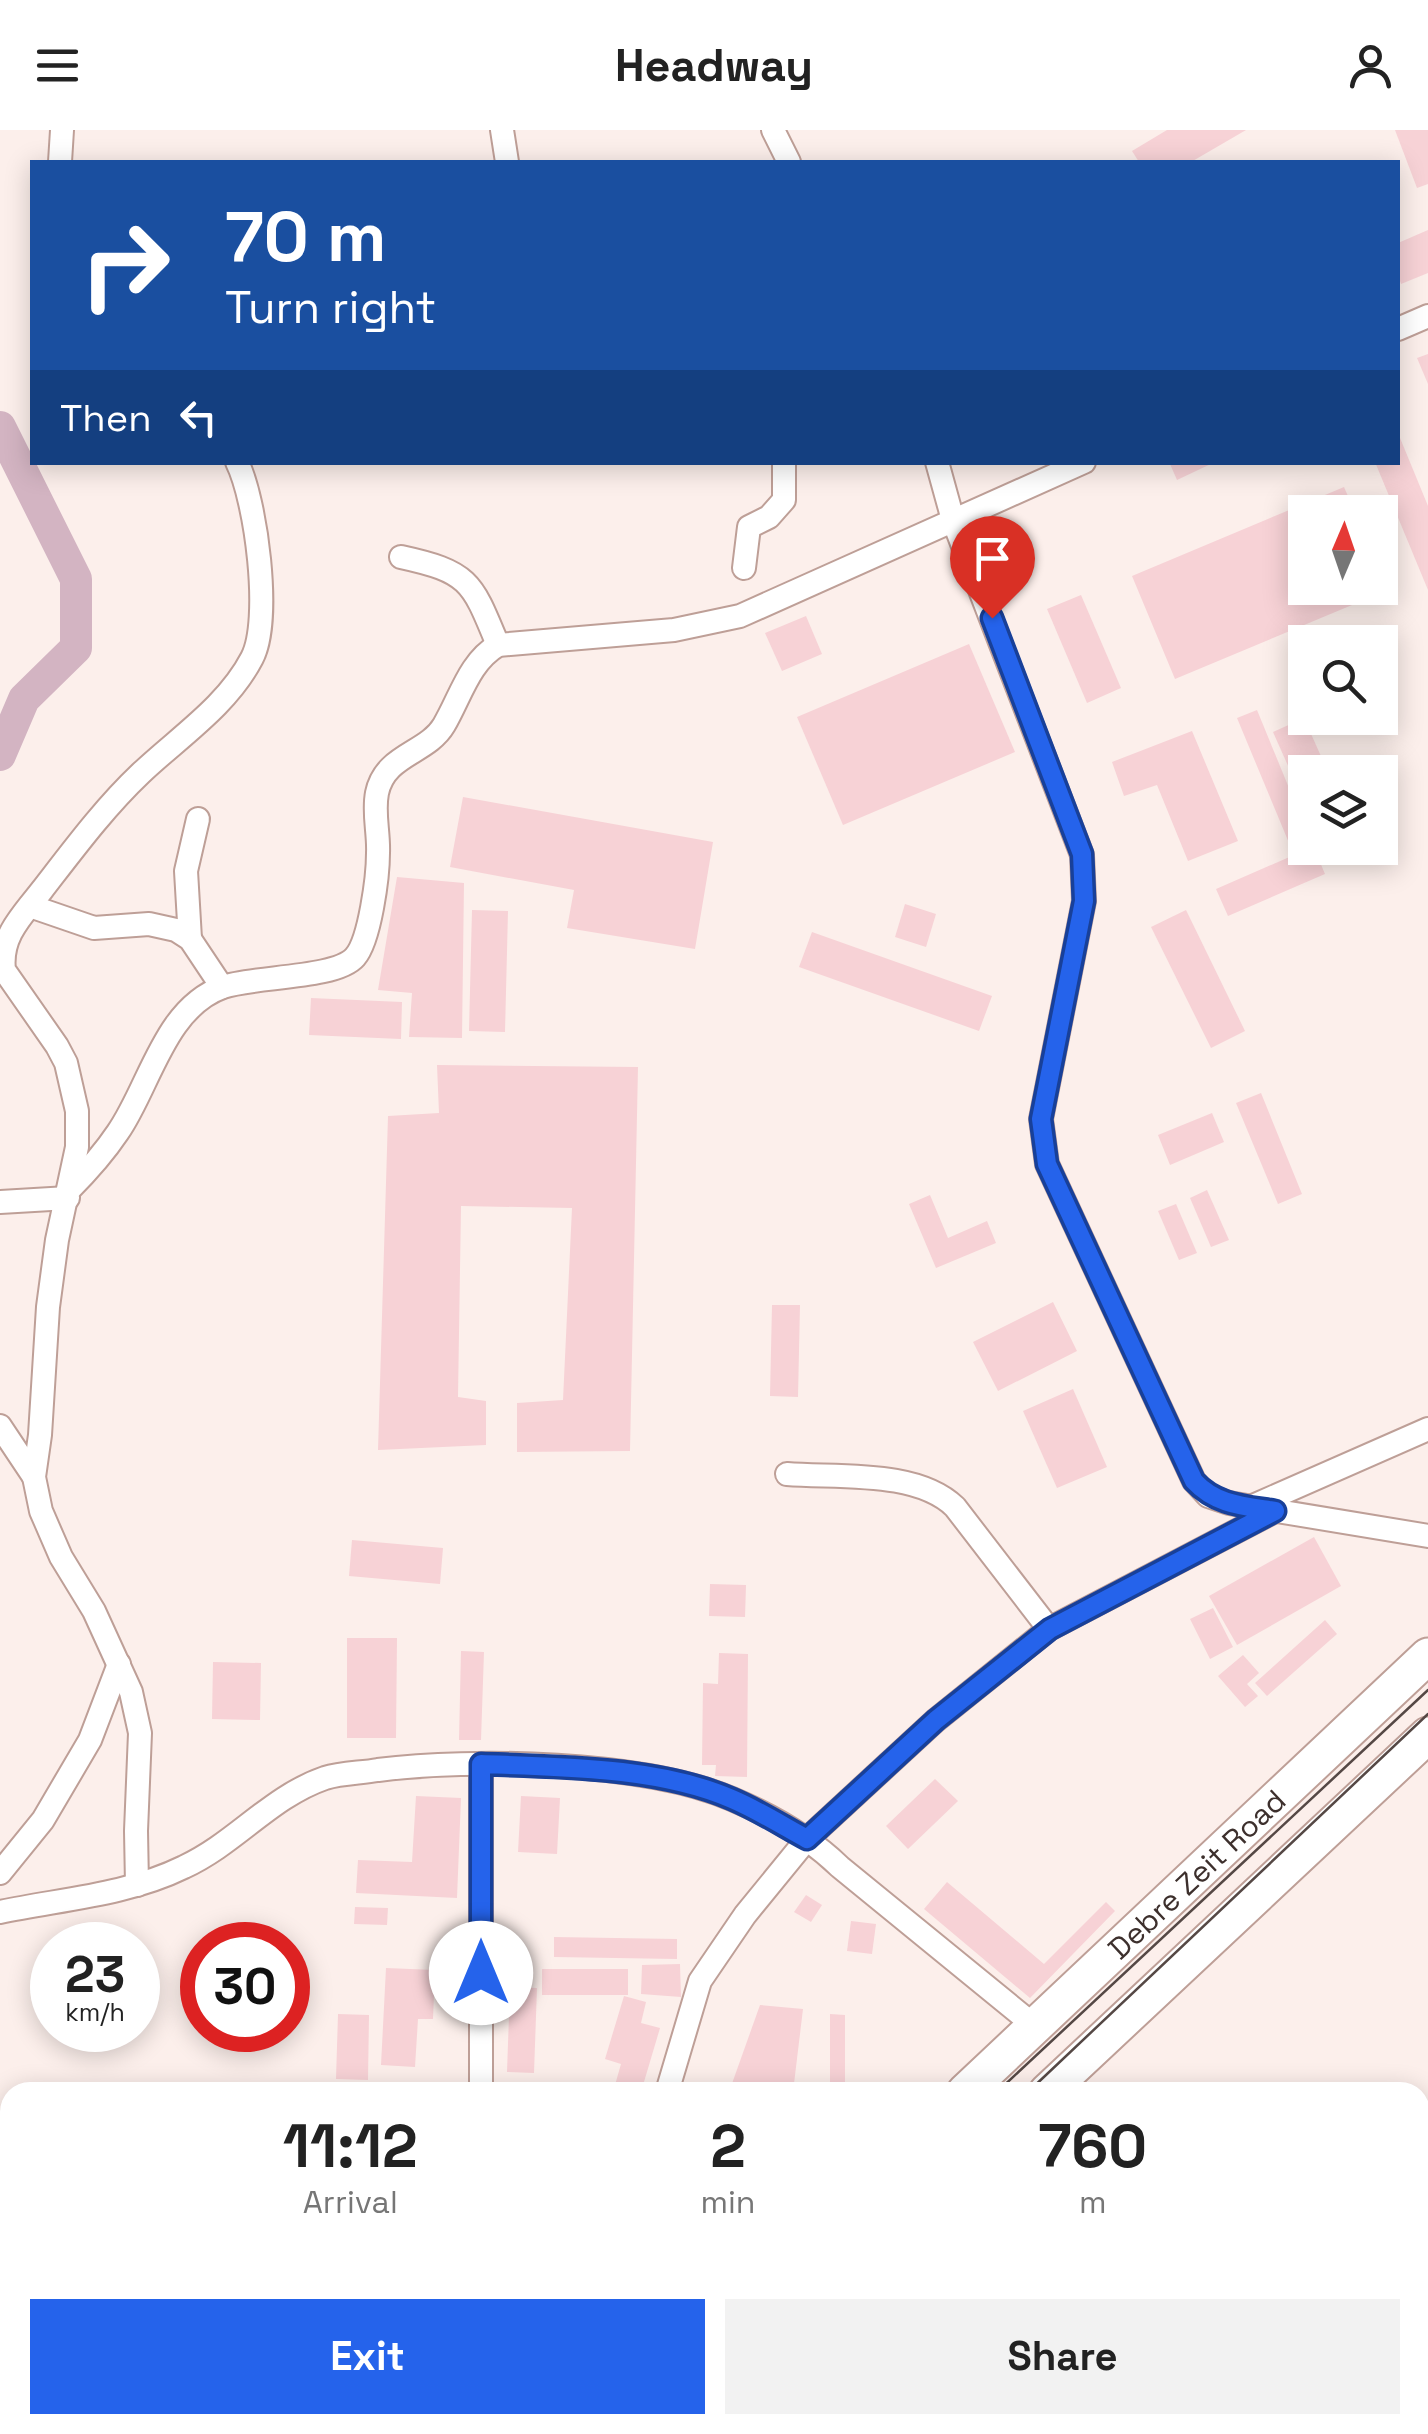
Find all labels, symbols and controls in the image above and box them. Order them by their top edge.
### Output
text: Headway [615,37,813,94]
icon: menu [30,38,85,93]
icon: person [1343,38,1398,93]
text: 70 m [225,192,386,281]
icon: right [60,200,190,330]
text: Turn right [225,279,436,336]
icon: left [171,390,226,445]
text: Then [60,394,151,442]
north arrow [1288,495,1398,605]
map controls [1288,495,1398,865]
pin [950,516,1035,619]
icon: arrive [965,531,1020,586]
button: search [1288,625,1398,735]
button: layers [1288,755,1398,865]
street label: Debre Zeit Road [1099,1781,1294,1967]
position arrow [429,1921,533,2025]
speed limit sign: 30 [180,1922,310,2052]
text: 23 [65,1943,125,2007]
text: km/h [65,1996,125,2028]
text: 11:12 [283,2108,418,2185]
text: 2 [710,2108,746,2185]
text: 760 [1038,2108,1147,2185]
text: Arrival [303,2182,398,2222]
text: min [700,2182,755,2222]
text: m [1079,2182,1106,2222]
button: Exit [30,2299,705,2414]
button: Share [725,2299,1400,2414]

